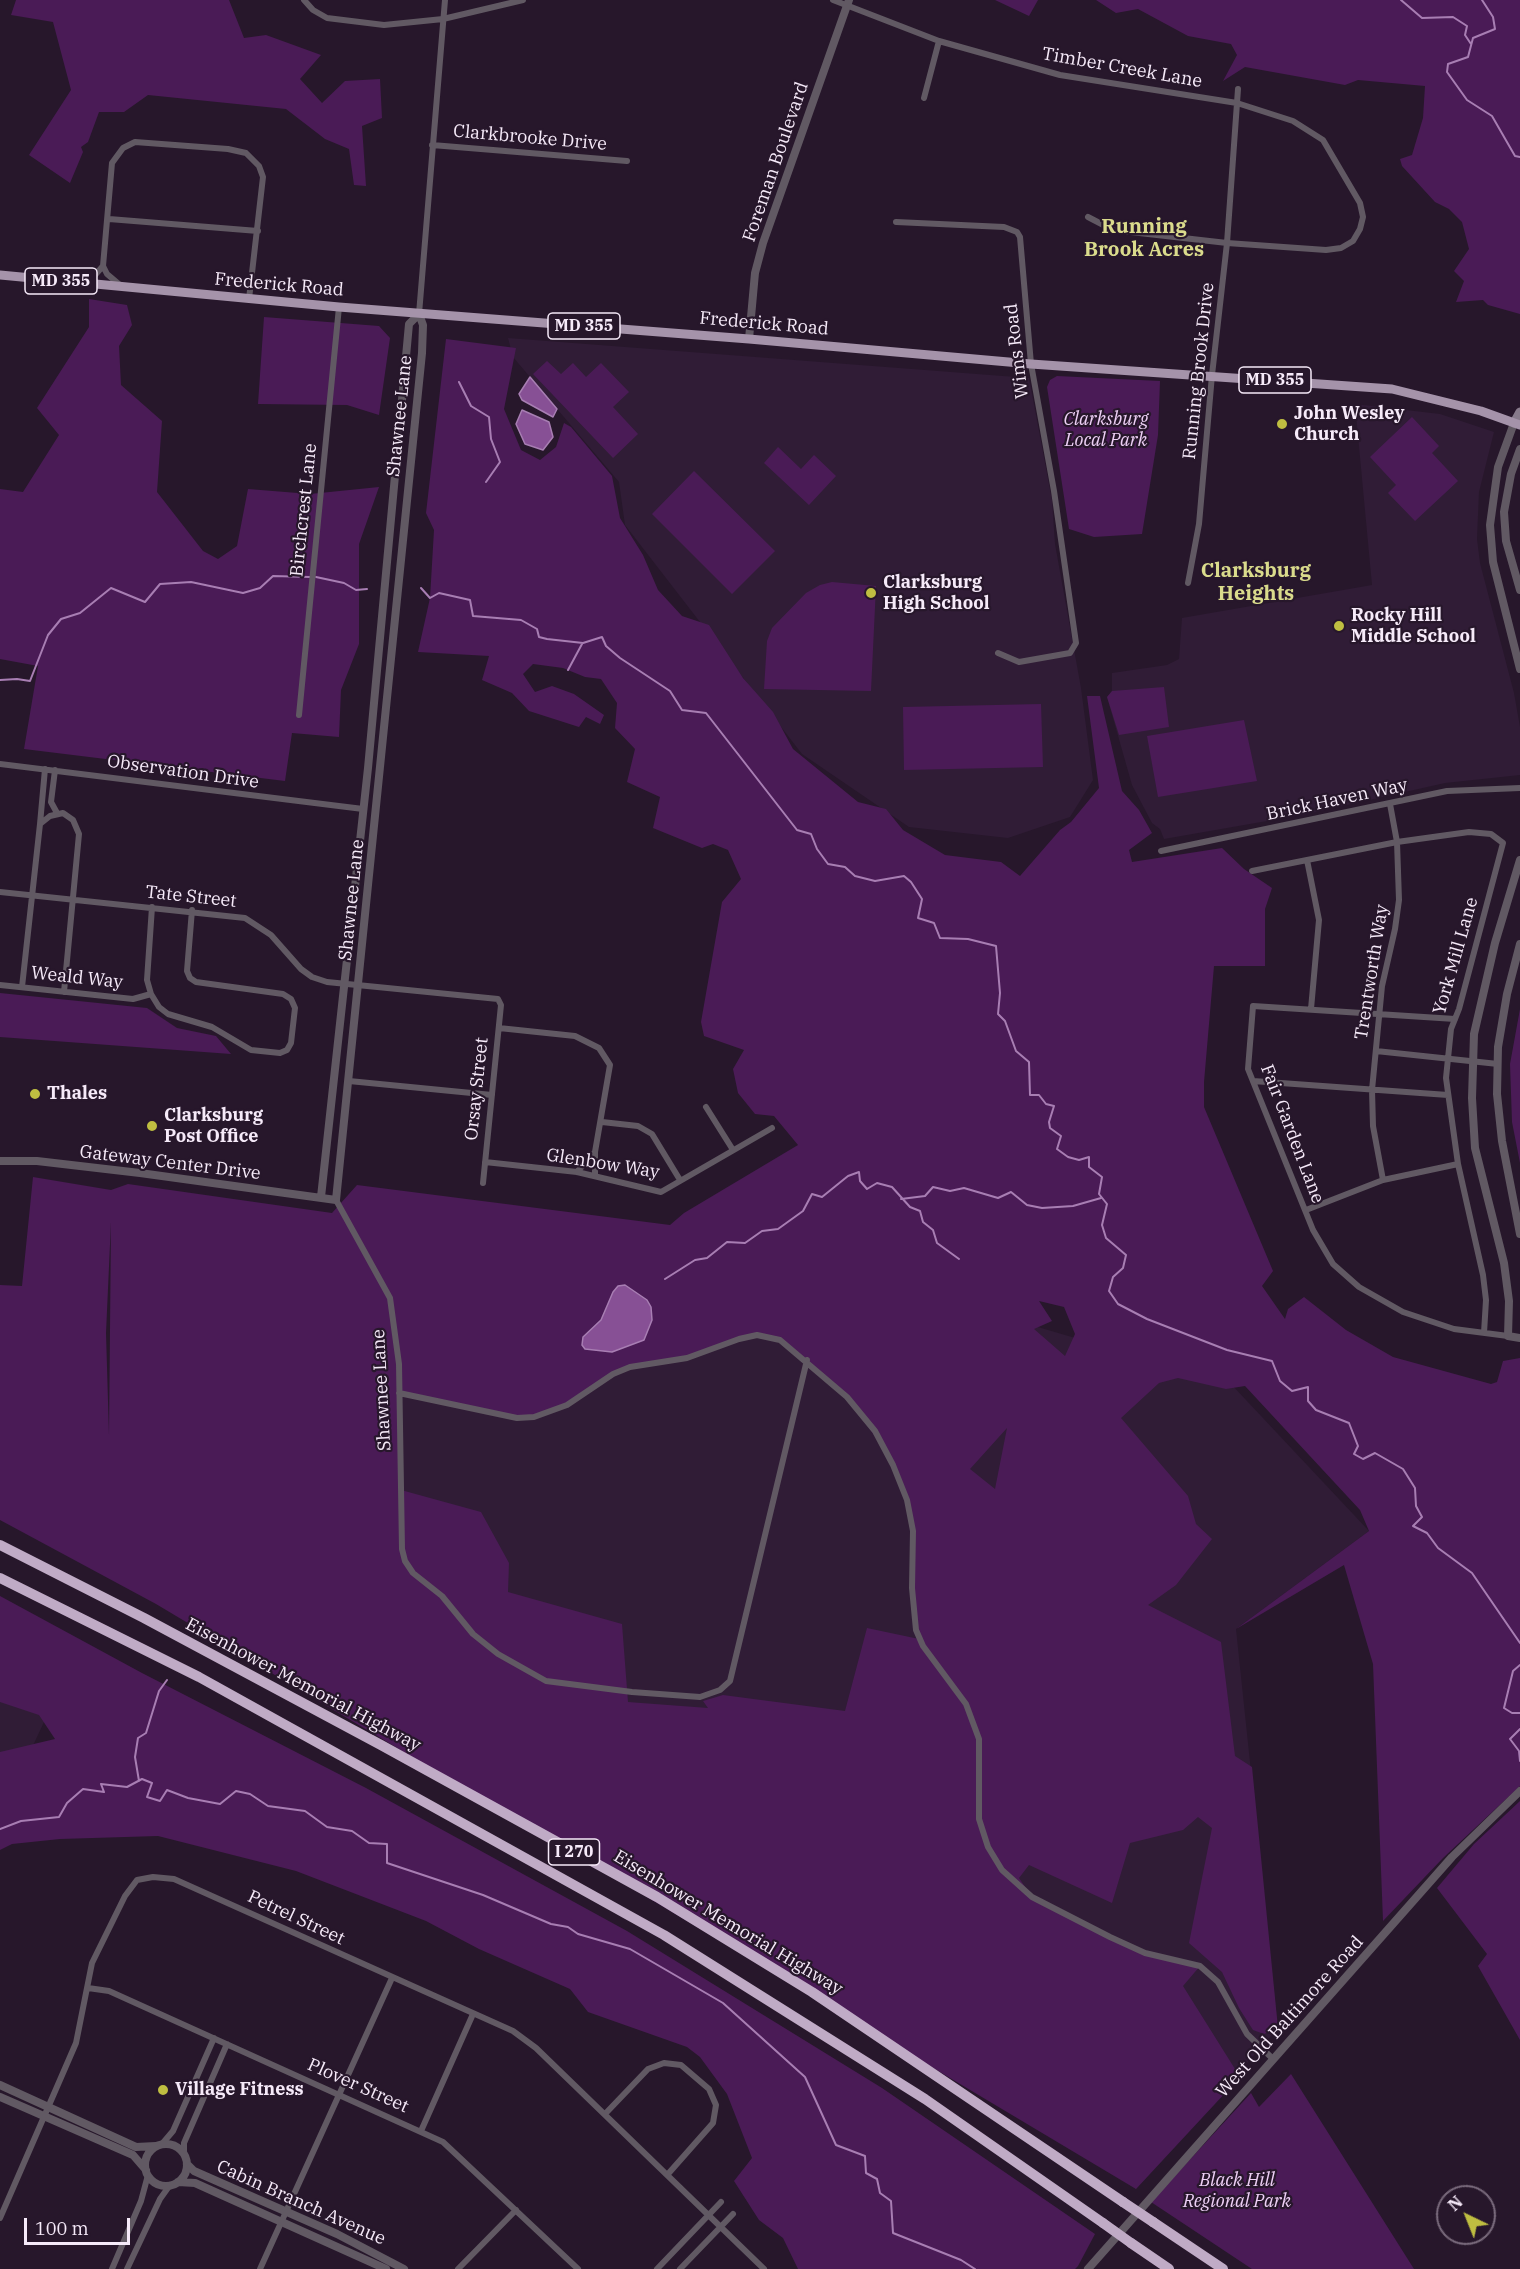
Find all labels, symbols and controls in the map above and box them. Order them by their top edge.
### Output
street label: Timber Creek Lane [1040,43,1204,93]
street label: Foreman Boulevard [739,79,813,245]
street label: Clarkbrooke Drive [452,121,608,155]
district label: Running Brook Acres [1084,215,1204,262]
road number: MD 355 [25,268,97,294]
street label: Frederick Road [213,269,345,301]
street label: Running Brook Drive [1179,281,1219,461]
street label: Wims Road [1000,302,1034,400]
street label: Frederick Road [698,308,830,340]
road number: MD 355 [548,313,620,339]
street label: Shawnee Lane [383,354,417,478]
road number: MD 355 [1239,367,1311,393]
place label: John Wesley Church [1294,403,1405,446]
park label: Clarksburg Local Park [1063,409,1149,452]
marker: John Wesley Church [1275,417,1289,431]
street label: Birchcrest Lane [286,442,322,578]
district label: Clarksburg Heights [1201,559,1311,606]
place label: Clarksburg High School [883,572,990,614]
marker: Clarksburg High School [864,586,878,600]
place label: Rocky Hill Middle School [1351,605,1476,648]
marker: Rocky Hill Middle School [1332,619,1346,633]
street label: Observation Drive [106,751,260,793]
street label: Brick Haven Way [1264,774,1410,826]
street label: Shawnee Lane [335,838,369,962]
street label: Tate Street [144,881,238,913]
street label: York Mill Lane [1429,895,1483,1017]
street label: Trentworth Way [1351,903,1393,1041]
street label: Weald Way [30,962,124,994]
street label: Orsay Street [461,1036,493,1142]
street label: Fair Garden Lane [1256,1061,1328,1207]
place label: Thales [47,1083,107,1105]
marker: Thales [28,1087,42,1101]
place label: Clarksburg Post Office [164,1105,263,1148]
marker: Clarksburg Post Office [145,1119,159,1133]
street label: Gateway Center Drive [78,1141,262,1185]
street label: Glenbow Way [545,1144,661,1184]
street label: Shawnee Lane [368,1328,396,1452]
street label: Eisenhower Memorial Highway [182,1614,424,1756]
road number: I 270 [548,1839,600,1865]
street label: Eisenhower Memorial Highway [609,1846,847,2000]
street label: Petrel Street [244,1886,348,1950]
street label: West Old Baltimore Road [1212,1932,1368,2102]
street label: Plover Street [304,2054,412,2118]
place label: Village Fitness [175,2079,304,2101]
marker: Village Fitness [156,2083,170,2097]
street label: Cabin Branch Avenue [213,2156,389,2250]
park label: Black Hill Regional Park [1183,2170,1291,2212]
north arrow [1436,2185,1496,2245]
text: N [1444,2192,1467,2215]
scale bar [27,2206,134,2244]
text: 100 m [35,2217,89,2240]

